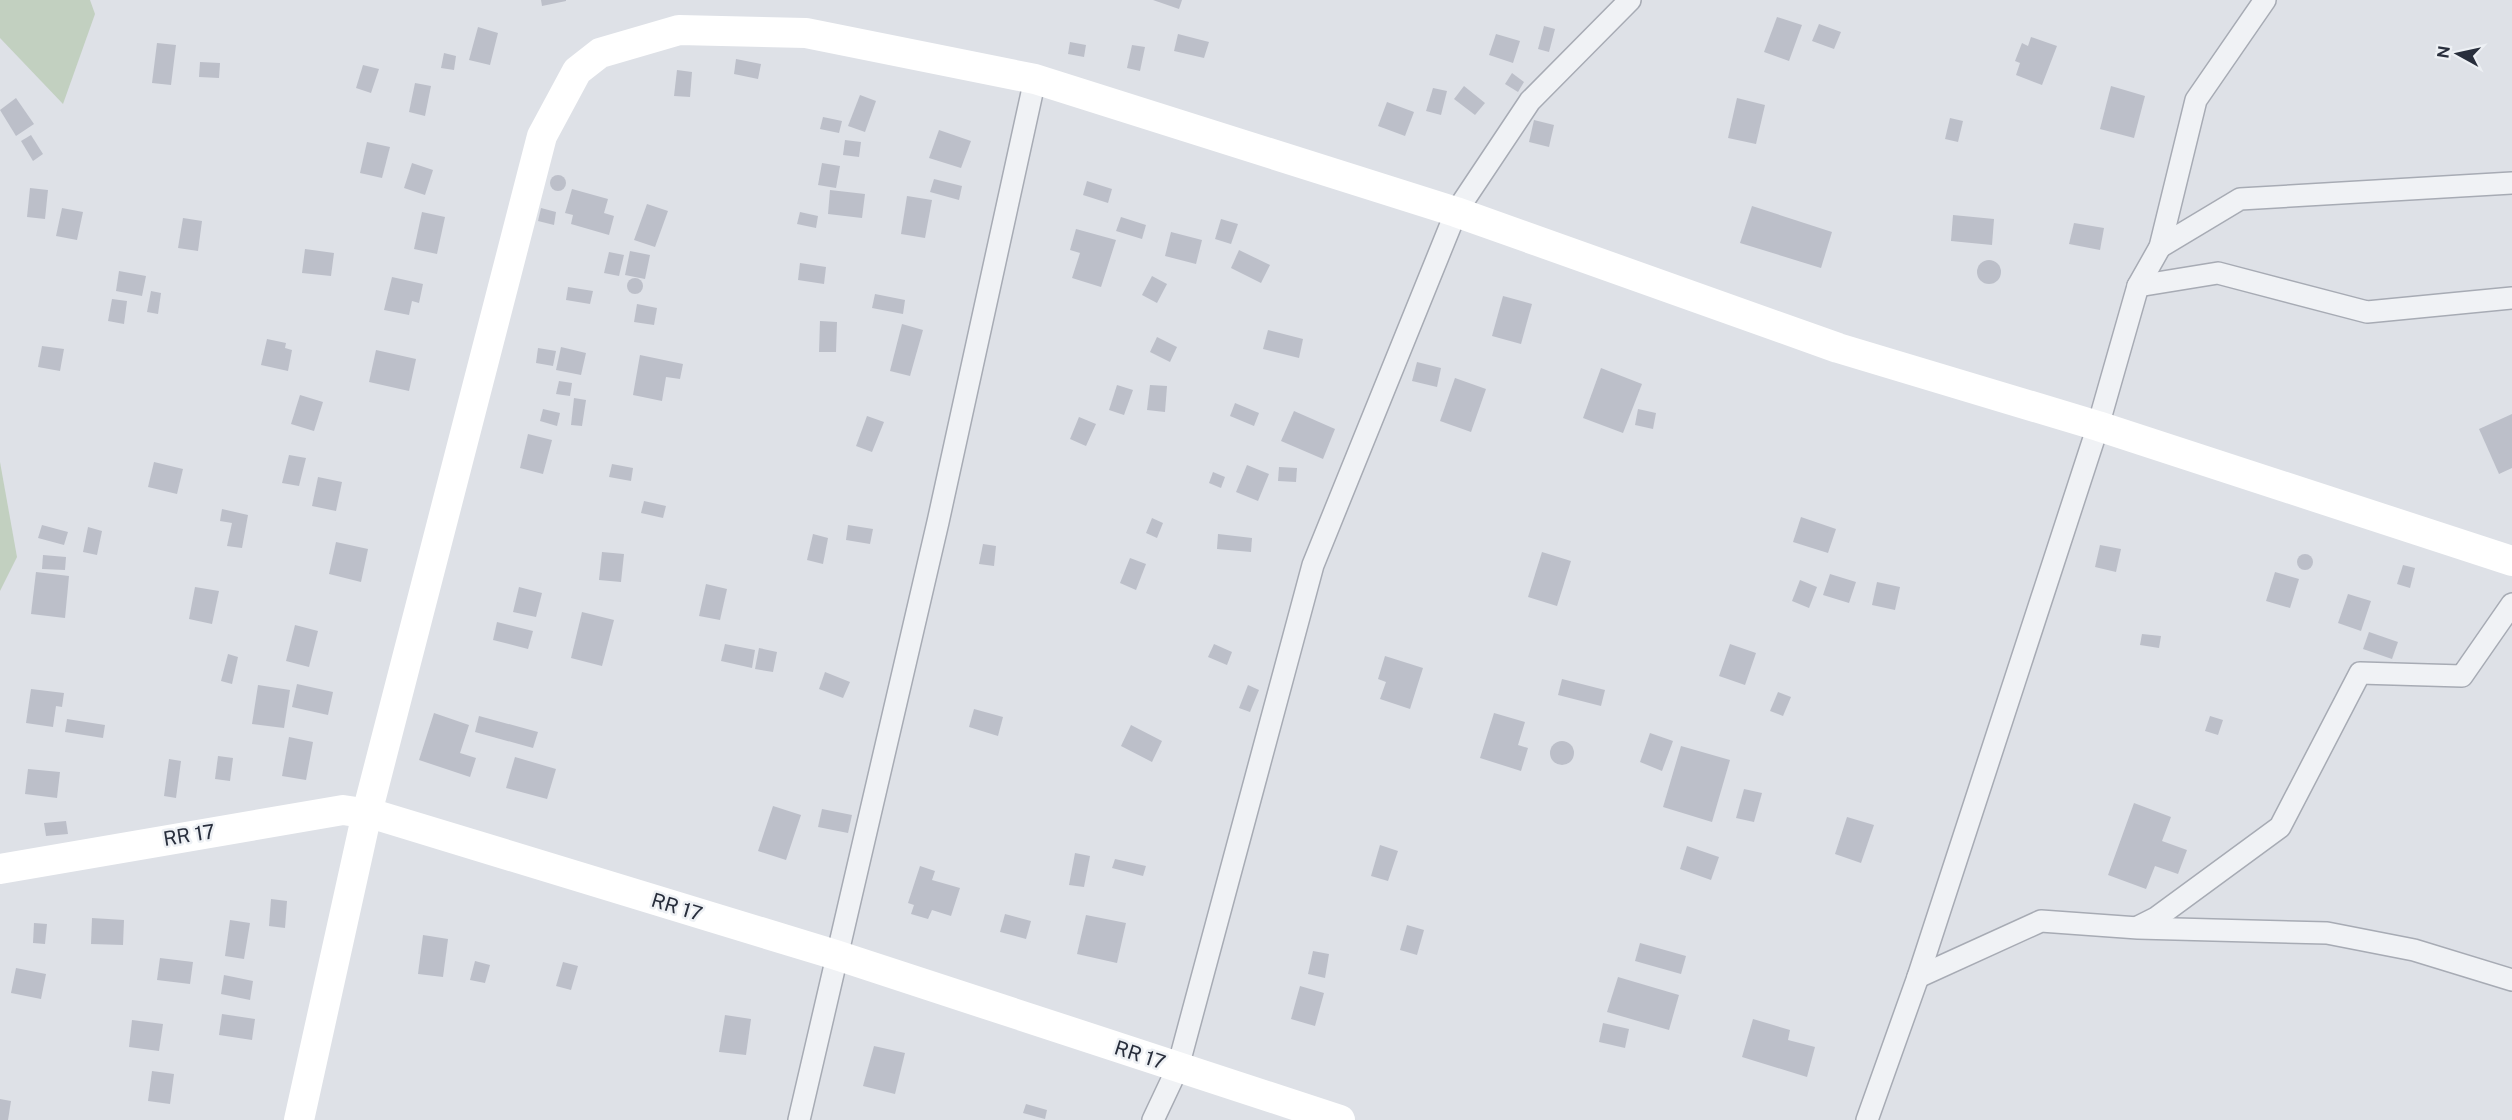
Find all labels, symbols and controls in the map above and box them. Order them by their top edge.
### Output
north arrow [2428,24,2488,84]
text: N [2433,44,2454,60]
street label: RR 17 [161,819,217,851]
street label: RR 17 [649,888,705,926]
street label: RR 17 [1112,1036,1168,1074]

